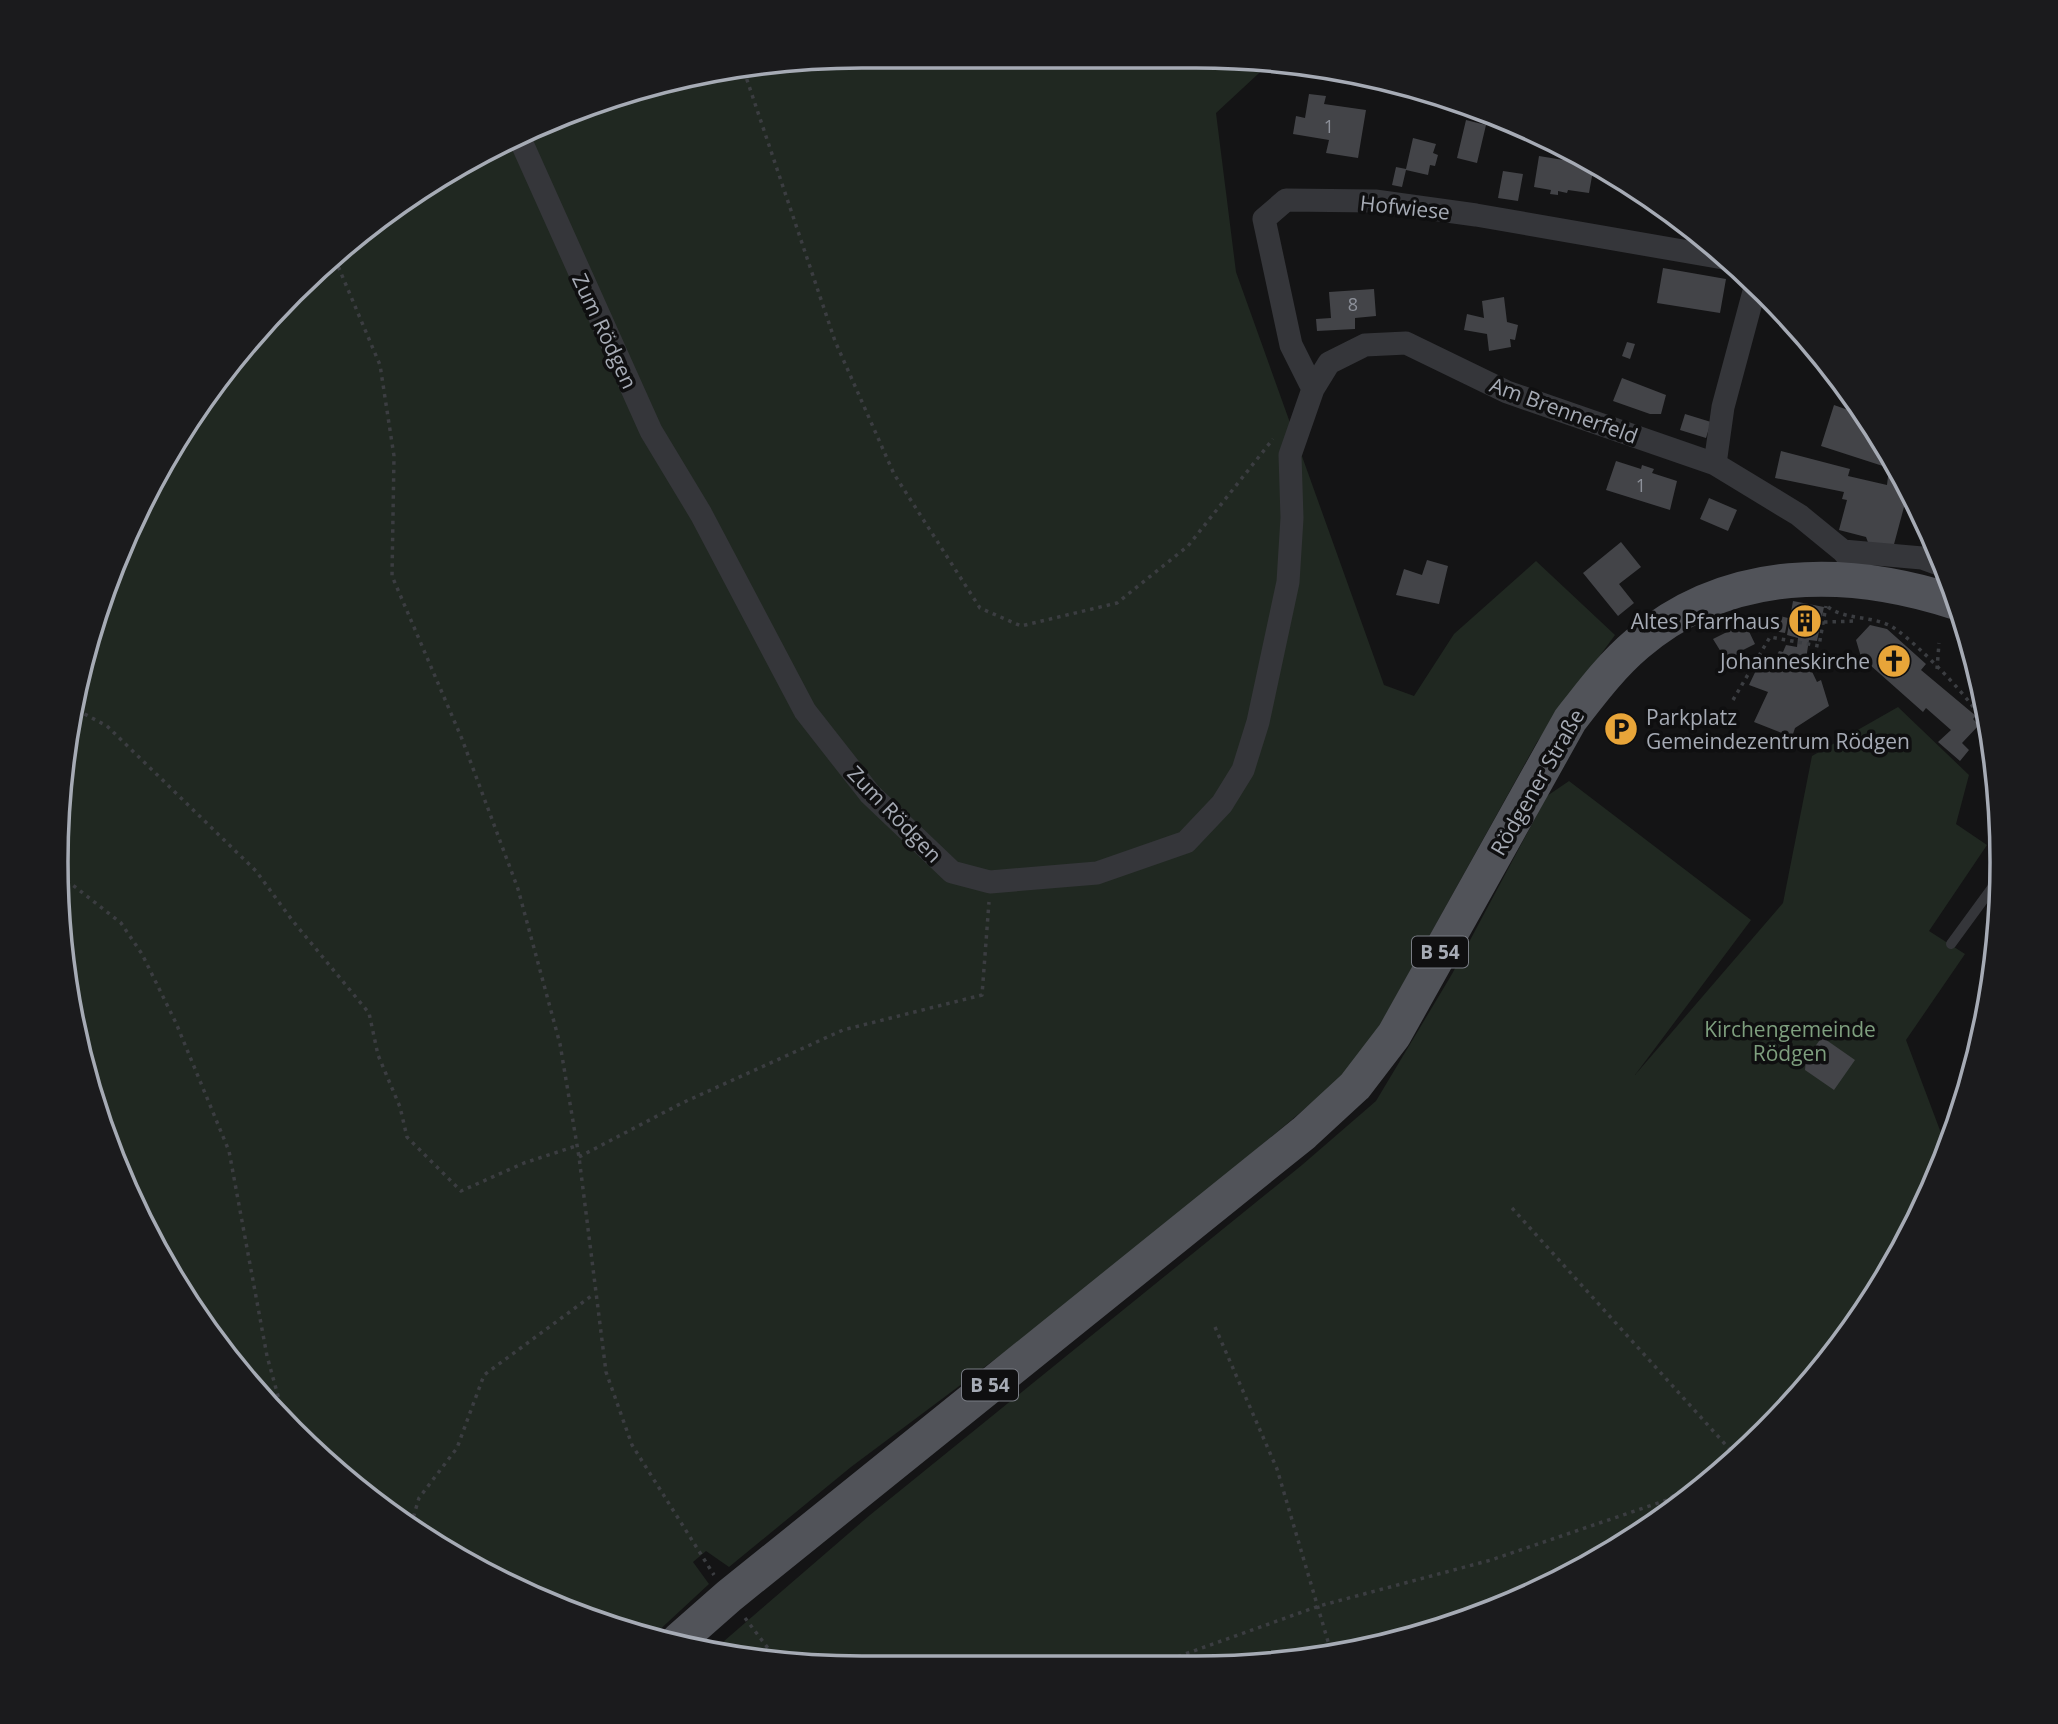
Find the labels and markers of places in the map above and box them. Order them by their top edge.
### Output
building icon: Altes Pfarrhaus [1786,602,1824,640]
place label: Altes Pfarrhaus [1631,607,1780,635]
church icon: Johanneskirche [1875,642,1913,680]
place label: Johanneskirche [1718,647,1870,675]
place label: Parkplatz Gemeindezentrum Rödgen [1646,703,1910,755]
parking icon: Parkplatz Gemeindezentrum Rödgen [1602,710,1640,748]

